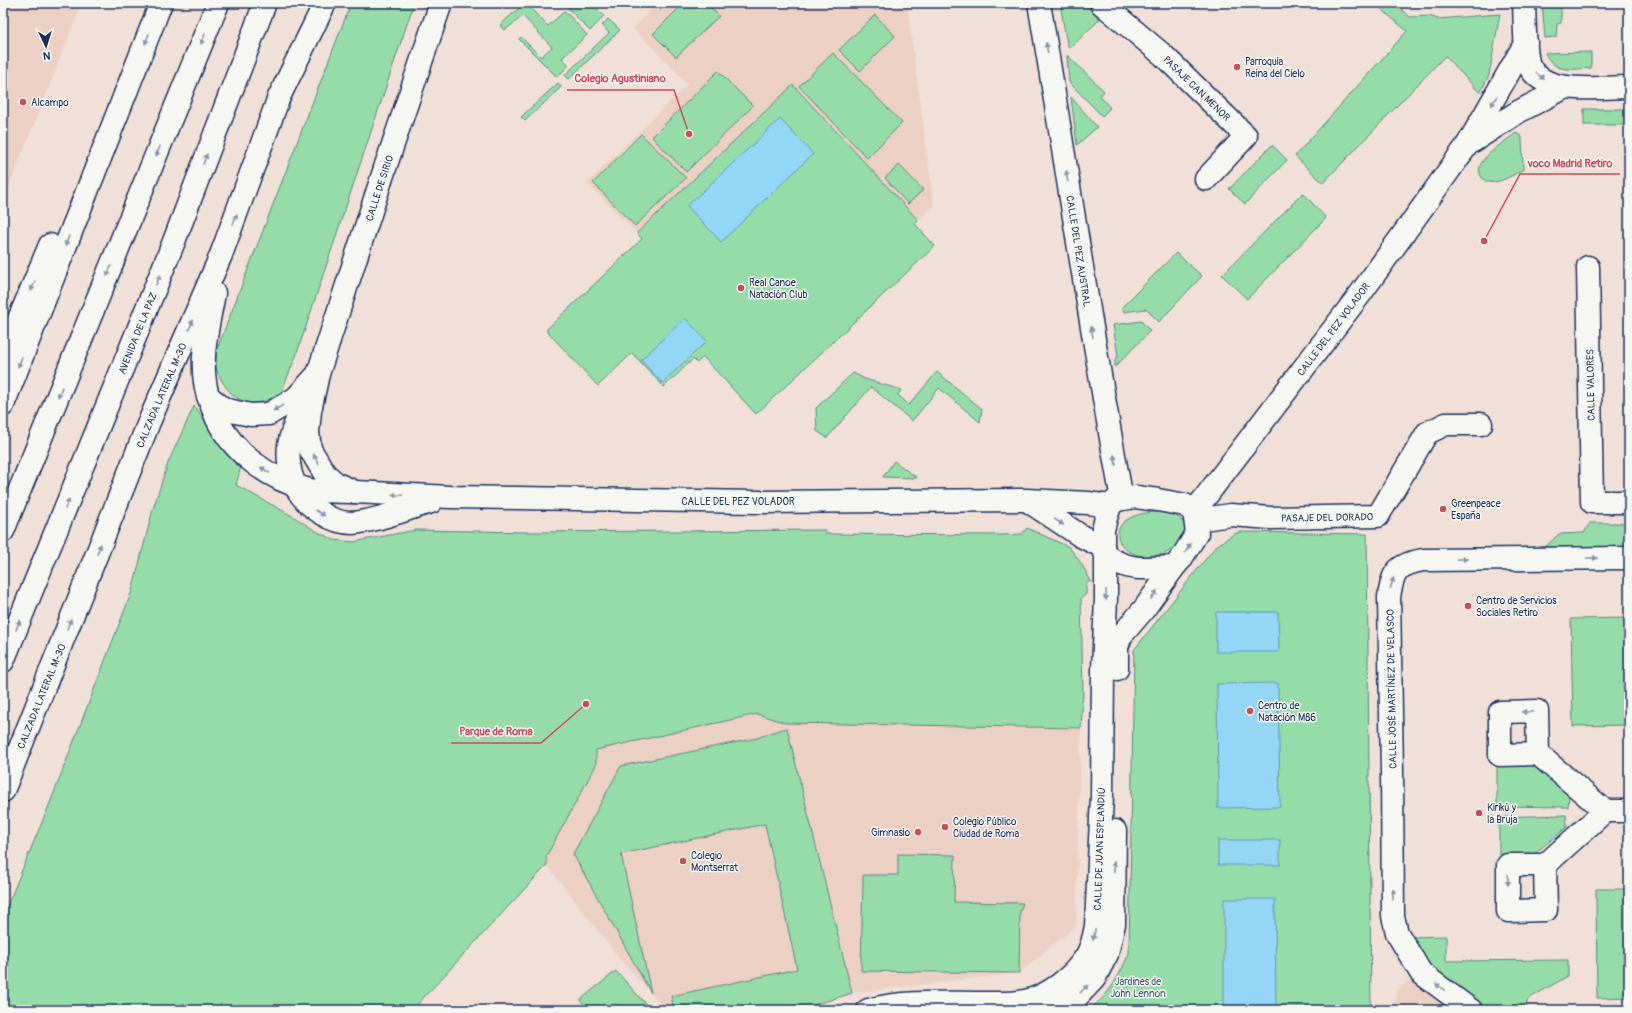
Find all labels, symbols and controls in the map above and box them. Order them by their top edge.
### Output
north arrow [26,26,66,66]
one-way arrow [143,34,149,46]
one-way arrow [200,34,206,45]
one-way arrow [1043,42,1049,54]
text: N [42,49,51,62]
street label: PASAJE CAN MENOR [1160,54,1232,124]
place label: Parroquia Reina del Cielo [1245,56,1306,80]
marker: Parroquia Reina del Cielo [1232,62,1242,72]
callout: Colegio Agustiniano [567,67,674,90]
text: Colegio Agustiniano [574,72,666,85]
one-way arrow [1535,72,1546,81]
one-way arrow [1490,95,1497,107]
marker: Alcampo [18,97,28,107]
place label: Alcampo [31,97,69,109]
one-way arrow [154,145,160,157]
callout: voco Madrid Retiro [1520,151,1620,174]
one-way arrow [203,152,209,164]
street label: CALLE DE SIRIO [364,154,396,223]
text: voco Madrid Retiro [1527,157,1612,170]
one-way arrow [1064,170,1070,182]
street label: CALLE DEL PEZ AUSTRAL [1063,195,1093,308]
one-way arrow [232,212,238,224]
one-way arrow [64,235,70,247]
one-way arrow [105,266,111,278]
one-way arrow [155,274,161,286]
place label: Real Canoe Natación Club [749,277,808,301]
one-way arrow [29,280,35,292]
street label: CALLE DEL PEZ VOLADOR [1295,281,1373,378]
marker: Real Canoe Natación Club [736,283,746,293]
street label: AVENIDA DE LA PAZ [116,291,160,376]
one-way arrow [188,319,194,330]
one-way arrow [1089,326,1095,338]
street label: CALZADA LATERAL M-30 [134,341,190,450]
street label: CALLE VALORES [1584,349,1598,421]
one-way arrow [16,356,22,368]
one-way arrow [56,386,62,398]
one-way arrow [272,405,284,412]
one-way arrow [312,453,319,465]
one-way arrow [1112,454,1118,466]
one-way arrow [260,466,270,474]
one-way arrow [391,491,403,498]
street label: CALLE DEL PEZ VOLADOR [681,496,795,508]
one-way arrow [64,498,70,510]
place label: Greenpeace España [1451,498,1501,522]
marker: Greenpeace España [1438,504,1448,514]
one-way arrow [314,509,326,516]
street label: PASAJE DEL DORADO [1281,511,1373,525]
one-way arrow [1053,518,1065,525]
one-way arrow [97,542,103,554]
one-way arrow [1185,542,1192,554]
one-way arrow [1586,555,1599,561]
one-way arrow [1456,556,1468,563]
one-way arrow [1389,577,1395,589]
one-way arrow [1103,589,1109,602]
one-way arrow [1150,590,1158,600]
place label: Centro de Servicios Sociales Retiro [1476,595,1557,619]
marker: Centro de Servicios Sociales Retiro [1463,601,1473,611]
street label: CALLE JOSÉ MARTÍNEZ DE VELASCO [1384,609,1399,769]
one-way arrow [15,618,21,630]
one-way arrow [67,618,73,630]
street label: CALZADA LATERAL M-30 [15,642,69,751]
place label: Centro de Natación M86 [1258,700,1316,724]
marker: Centro de Natación M86 [1245,706,1255,716]
one-way arrow [1520,709,1533,715]
callout: Parque de Roma [451,720,541,743]
text: Parque de Roma [459,725,533,738]
street label: CALLE DE JUAN ESPLANDIÚ [1091,787,1108,911]
place label: Kirikú y la Bruja [1487,802,1518,826]
marker: Kirikú y la Bruja [1474,808,1484,818]
place label: Colegio Público Ciudad de Roma [953,816,1019,840]
marker: Colegio Público Ciudad de Roma [940,822,950,832]
place label: Gimnasio [871,827,911,839]
marker: Gimnasio [913,827,923,837]
place label: Colegio Montserrat [691,850,739,874]
marker: Colegio Montserrat [678,856,688,866]
one-way arrow [1111,861,1118,873]
one-way arrow [1505,874,1511,887]
one-way arrow [1390,887,1396,900]
one-way arrow [1091,929,1097,941]
park label: Jardines de John Lennon [1110,976,1166,1000]
one-way arrow [1434,983,1445,991]
one-way arrow [1079,984,1089,994]

